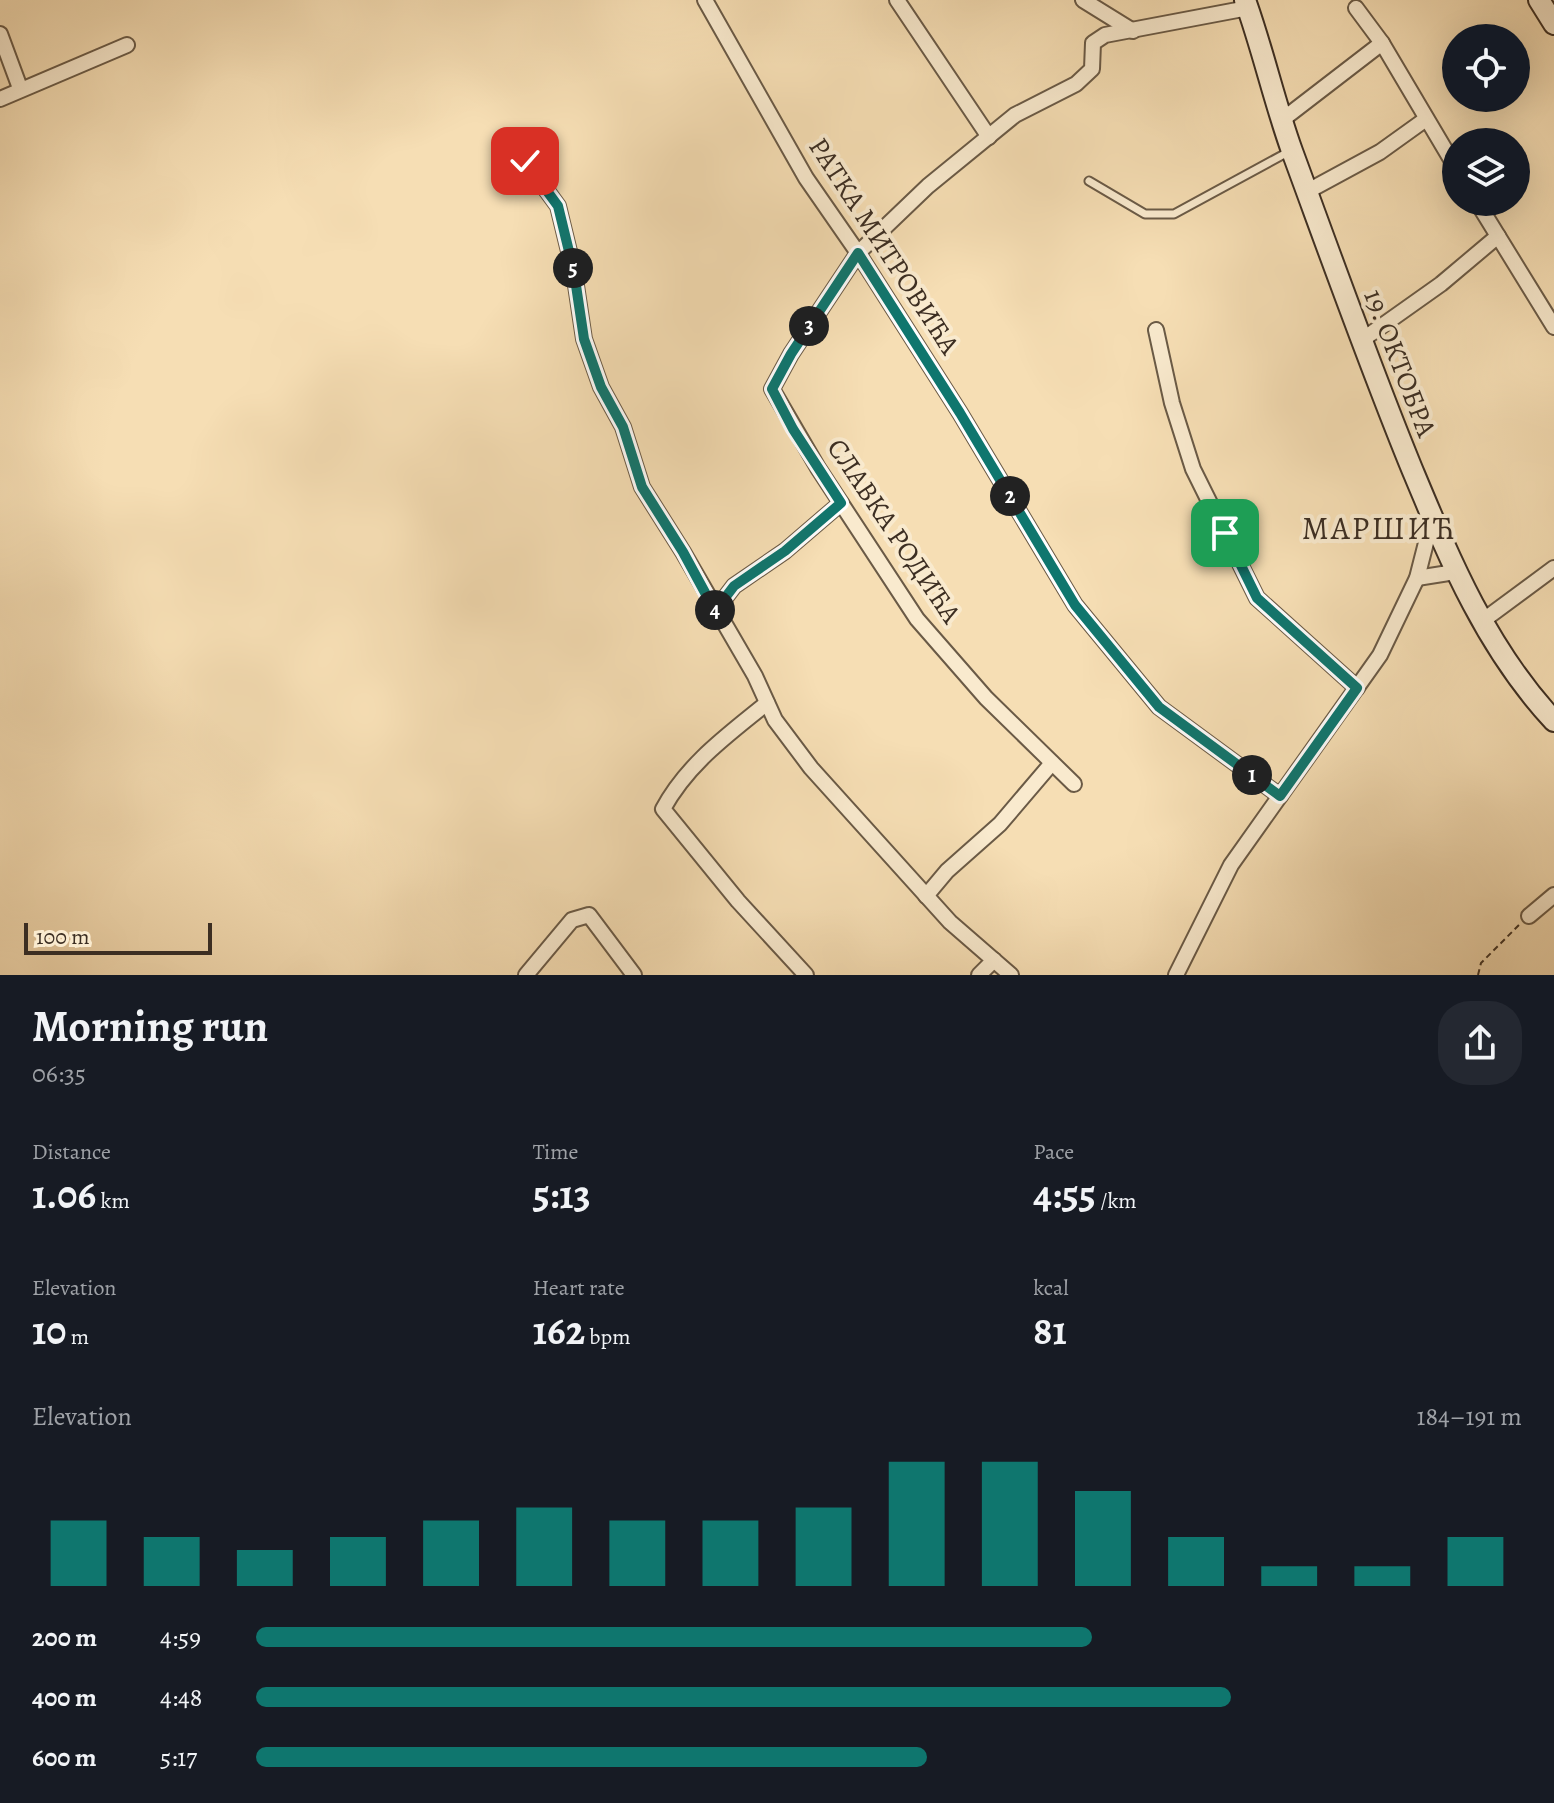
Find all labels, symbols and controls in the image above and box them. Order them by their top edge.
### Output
map controls [1442,24,1530,216]
button: locate [1442,24,1530,112]
pin [491,127,559,195]
button: layers [1442,128,1530,216]
street label: РАТКА МИТРОВИЋА [800,130,969,362]
icon: check [503,139,547,183]
pin: 5 [553,248,593,288]
text: 5 [568,253,578,283]
street label: 19. ОКТОБРА [1354,284,1446,443]
pin: 3 [789,306,829,346]
text: 3 [804,311,814,341]
street label: СЛАВКА РОДИЋА [818,431,970,631]
pin: 2 [990,476,1030,516]
text: 2 [1005,481,1015,511]
pin [1191,499,1259,567]
district label: МАРШИЋ [1302,506,1456,550]
icon: arrive [1203,511,1247,555]
pin: 4 [695,590,735,630]
text: 4 [710,595,720,625]
pin: 1 [1232,755,1272,795]
text: 1 [1248,760,1256,790]
scale bar [24,919,212,955]
text: 100 m [36,922,90,952]
text: Morning run [32,996,268,1056]
button: share [1438,1001,1522,1085]
text: 06:35 [32,1056,86,1091]
text: Distance [32,1137,111,1167]
text: Time [533,1137,578,1167]
text: Pace [1033,1137,1074,1167]
text: 1.06 [32,1167,96,1222]
text: 5:13 [533,1167,591,1222]
text: 4:55 [1033,1167,1096,1222]
text: km [96,1186,130,1216]
text: /km [1096,1186,1137,1216]
text: Elevation [32,1273,116,1303]
text: Heart rate [533,1273,625,1303]
text: kcal [1033,1273,1069,1303]
text: 10 [32,1303,66,1358]
text: 162 [533,1303,585,1358]
text: 81 [1033,1303,1067,1358]
text: m [66,1322,89,1352]
text: bpm [585,1322,630,1352]
text: Elevation [32,1399,132,1434]
text: 184–191 m [1417,1399,1522,1434]
text: 200 m [32,1620,97,1655]
text: 4:59 [160,1620,201,1655]
text: 400 m [32,1680,97,1715]
text: 4:48 [160,1680,202,1715]
text: 600 m [32,1740,97,1775]
text: 5:17 [160,1740,197,1775]

